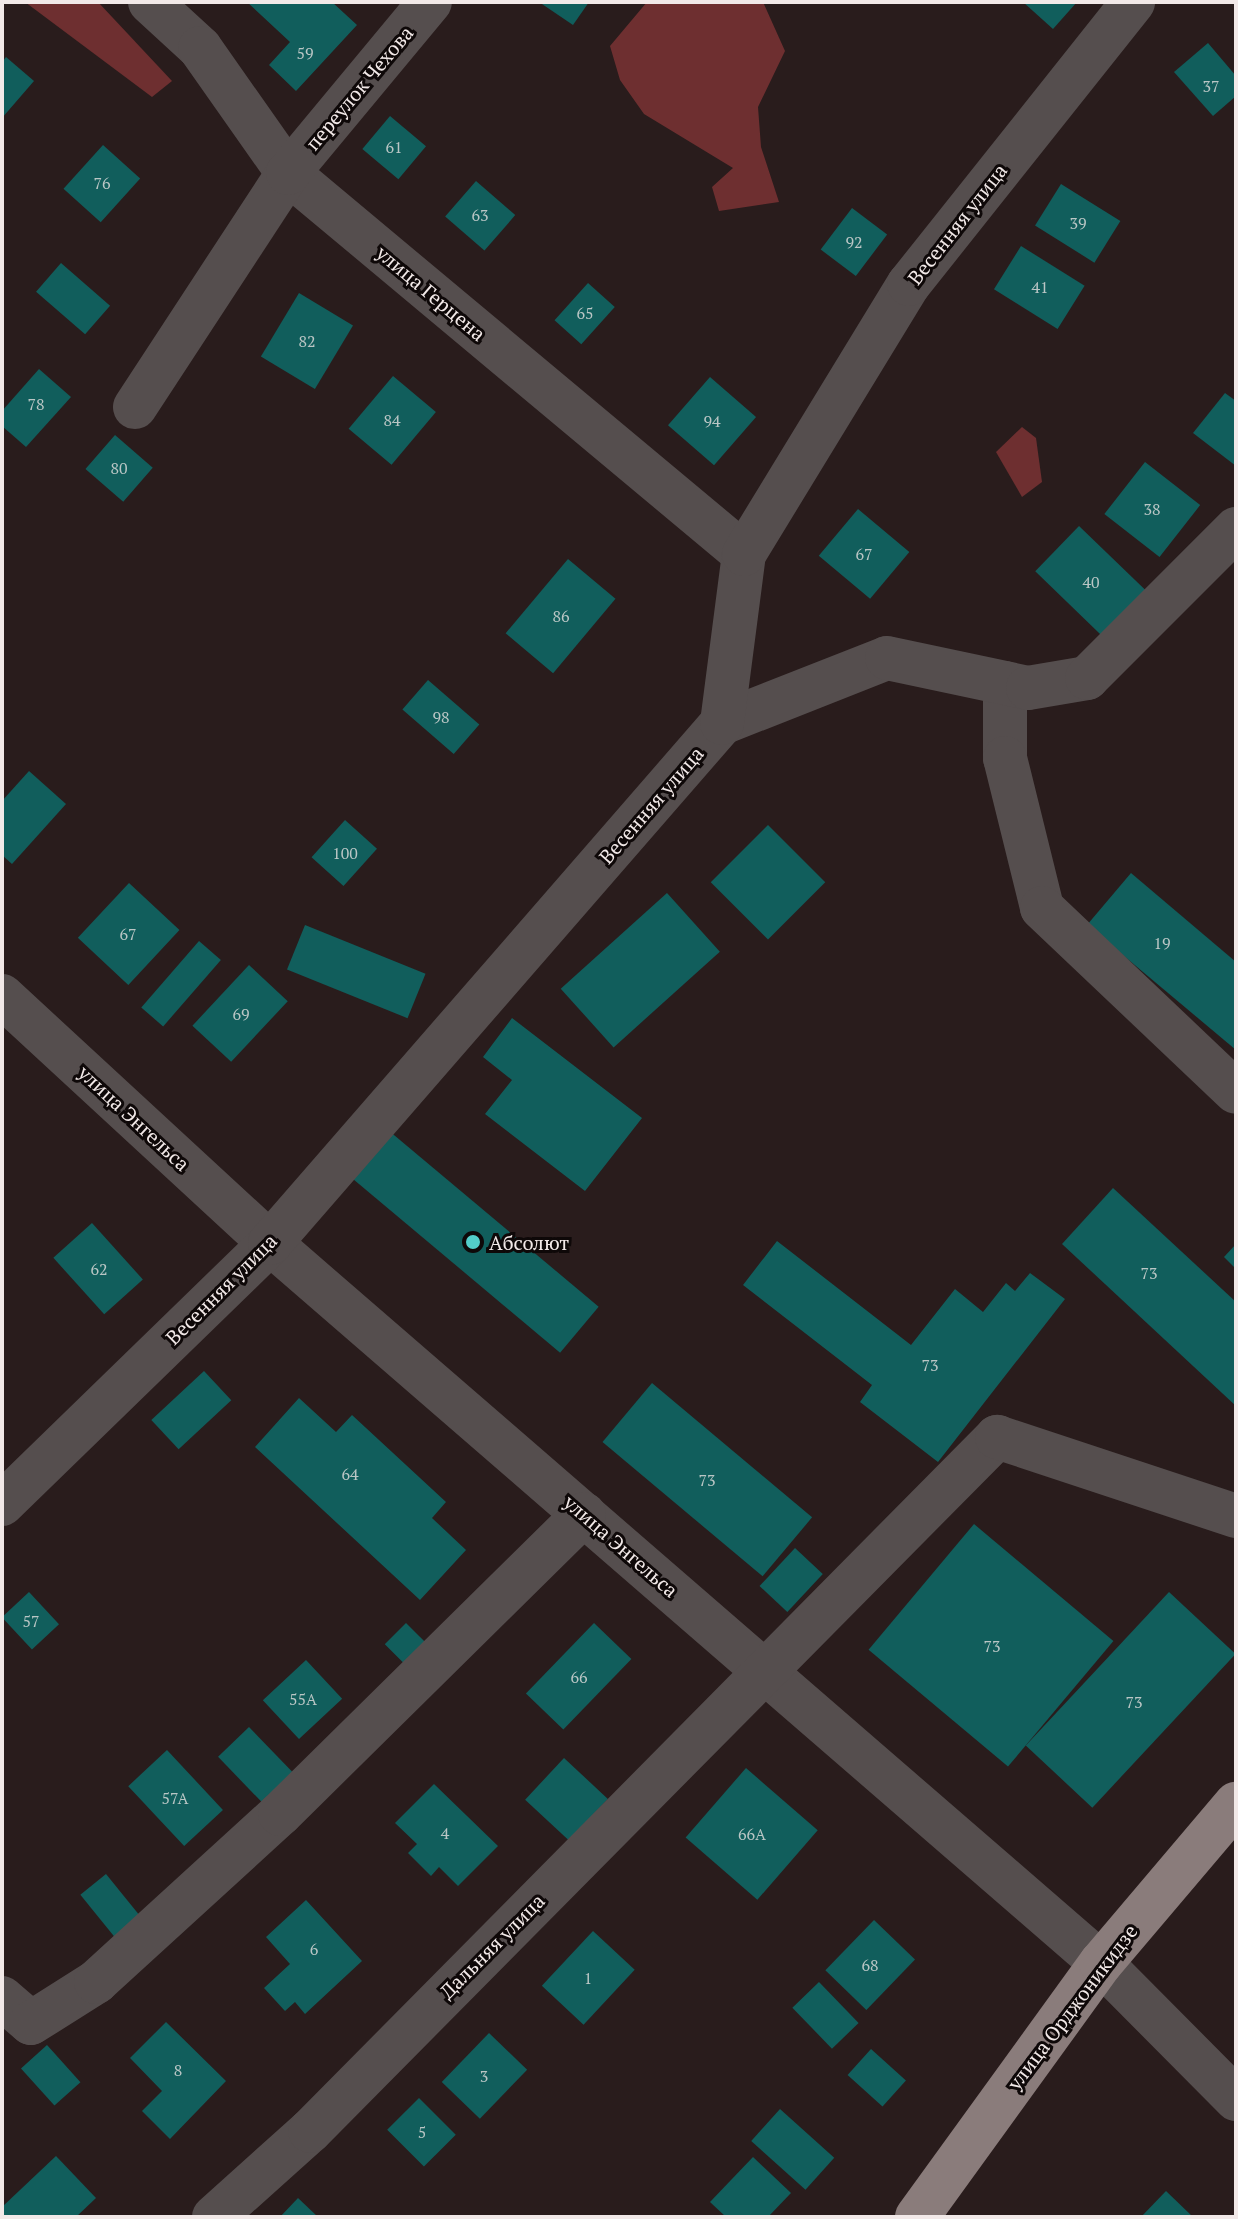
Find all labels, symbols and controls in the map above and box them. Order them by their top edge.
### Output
street label: переулок Чехова [300,21,418,155]
house number: 59 [296,43,314,63]
house number: 37 [1202,76,1220,96]
house number: 61 [385,137,403,157]
street label: Весенняя улица [902,159,1012,289]
house number: 76 [93,173,111,193]
house number: 63 [471,205,489,225]
house number: 39 [1069,213,1087,233]
house number: 92 [845,232,863,252]
street label: улица Герцена [371,240,491,346]
house number: 41 [1031,277,1049,297]
house number: 65 [576,303,594,323]
house number: 82 [298,331,316,351]
house number: 78 [27,394,45,414]
house number: 84 [383,410,401,430]
house number: 94 [703,411,721,431]
house number: 80 [110,458,128,478]
house number: 38 [1143,499,1161,519]
house number: 67 [855,544,873,564]
house number: 40 [1082,572,1100,592]
house number: 86 [552,606,570,626]
house number: 98 [432,707,450,727]
street label: Весенняя улица [594,742,708,868]
house number: 100 [332,843,358,863]
house number: 67 [119,924,137,944]
house number: 19 [1153,933,1171,953]
house number: 69 [232,1004,250,1024]
street label: улица Энгельса [73,1060,195,1176]
street label: Весенняя улица [161,1229,281,1349]
place label: Абсолют [489,1230,569,1254]
marker: Абсолют [464,1233,482,1251]
house number: 62 [90,1259,108,1279]
house number: 73 [1140,1263,1158,1283]
house number: 73 [921,1355,939,1375]
house number: 64 [341,1464,359,1484]
house number: 73 [698,1470,716,1490]
street label: улица Энгельса [559,1490,683,1602]
house number: 57 [22,1611,40,1631]
house number: 73 [983,1636,1001,1656]
house number: 66 [570,1667,588,1687]
house number: 55А [289,1689,317,1709]
house number: 73 [1125,1692,1143,1712]
house number: 57А [162,1788,188,1808]
house number: 4 [441,1823,449,1843]
house number: 66А [738,1824,766,1844]
street label: Дальняя улица [435,1889,549,2003]
street label: улица Орджоникидзе [1002,1920,1142,2094]
house number: 6 [310,1939,318,1959]
house number: 68 [861,1955,879,1975]
house number: 1 [584,1968,592,1988]
house number: 8 [174,2060,182,2080]
house number: 3 [480,2066,488,2086]
house number: 5 [418,2122,426,2142]

